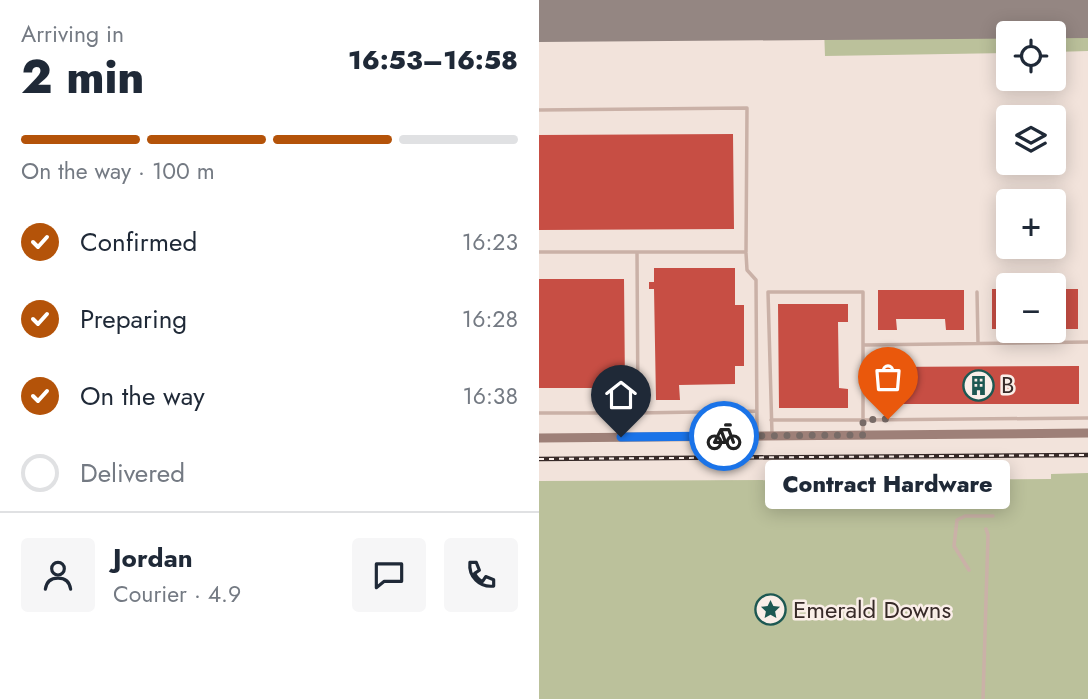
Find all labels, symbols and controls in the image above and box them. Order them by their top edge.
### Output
text: Arriving in [21,17,124,51]
map controls [996,21,1066,343]
button: locate [996,21,1066,91]
text: 16:53–16:58 [348,41,518,79]
text: 2 min [21,44,145,110]
button: layers [996,105,1066,175]
text: On the way · 100 m [21,154,215,188]
button: + [996,189,1066,259]
icon: check [21,223,59,261]
text: Confirmed [80,223,197,261]
text: 16:23 [462,225,518,259]
button: − [996,273,1066,343]
icon: check [21,300,59,338]
text: Preparing [80,300,187,338]
text: 16:28 [462,302,518,336]
pin [858,347,918,419]
icon: bag [869,358,907,396]
pin [591,365,651,437]
place label: B [1001,367,1014,402]
building icon: B [961,368,995,402]
icon: home [602,376,640,414]
icon: check [21,377,59,415]
text: On the way [80,377,205,415]
text: 16:38 [462,379,518,413]
courier [689,401,759,471]
icon: bike [705,417,743,455]
text: Delivered [80,454,185,492]
callout: Contract Hardware [765,461,1011,510]
text: Contract Hardware [782,467,993,501]
button: person [21,538,95,612]
button: chat [352,538,426,612]
button: phone [444,538,518,612]
text: Jordan [113,539,193,577]
text: Courier · 4.9 [113,577,241,611]
place label: Emerald Downs [793,592,951,627]
place icon: Emerald Downs [753,593,787,627]

